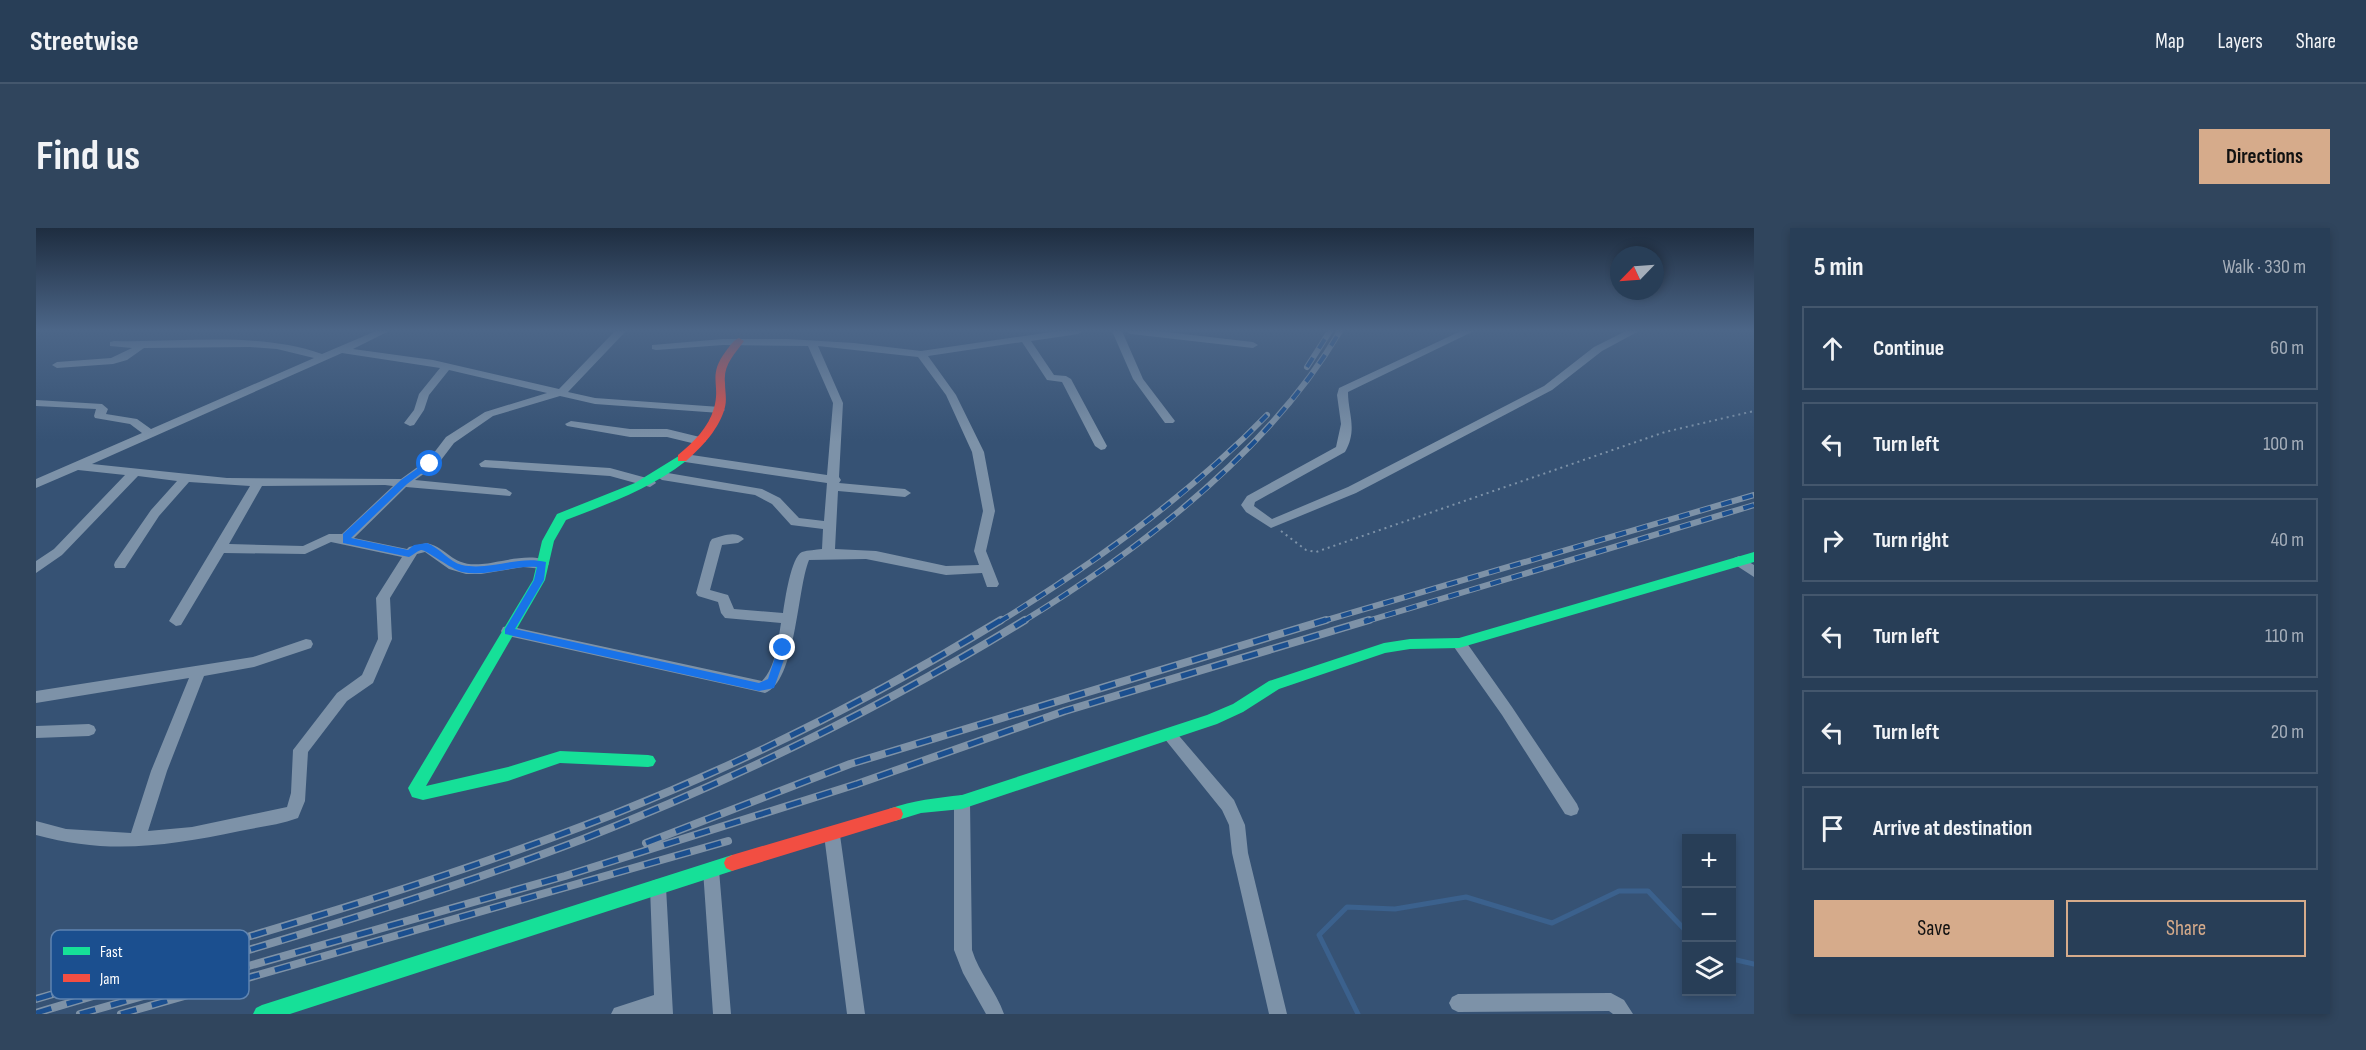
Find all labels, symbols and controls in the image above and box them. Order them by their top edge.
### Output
text: Streetwise [30,25,139,58]
text: Map [2155,29,2184,54]
text: Layers [2217,29,2263,54]
text: Share [2296,29,2336,54]
button: Directions [2199,129,2330,184]
text: Find us [36,131,140,182]
north arrow [1610,246,1664,300]
text: 5 min [1814,252,1864,283]
text: Walk · 330 m [2222,255,2306,279]
icon: ahead [1816,332,1849,365]
text: Continue [1873,335,1944,362]
text: 60 m [2270,336,2304,360]
icon: left [1816,428,1849,461]
text: Turn left [1873,431,1939,458]
text: 100 m [2263,432,2304,456]
route start [416,450,442,476]
icon: right [1816,524,1849,557]
text: Turn right [1873,527,1949,554]
text: 40 m [2271,528,2304,552]
icon: left [1816,620,1849,653]
text: Turn left [1873,623,1939,650]
text: 110 m [2265,624,2304,648]
route end [769,634,795,660]
icon: left [1816,716,1849,749]
text: Turn left [1873,719,1939,746]
text: 20 m [2271,720,2304,744]
icon: arrive [1816,812,1849,845]
text: Arrive at destination [1873,815,2032,842]
map controls [1682,834,1736,996]
button: + [1682,834,1736,888]
button: − [1682,888,1736,942]
button: Save [1814,900,2054,957]
button: Share [2066,900,2306,957]
legend [51,930,249,999]
button: layers [1682,942,1736,996]
text: Fast [100,943,123,962]
text: Jam [99,970,120,989]

